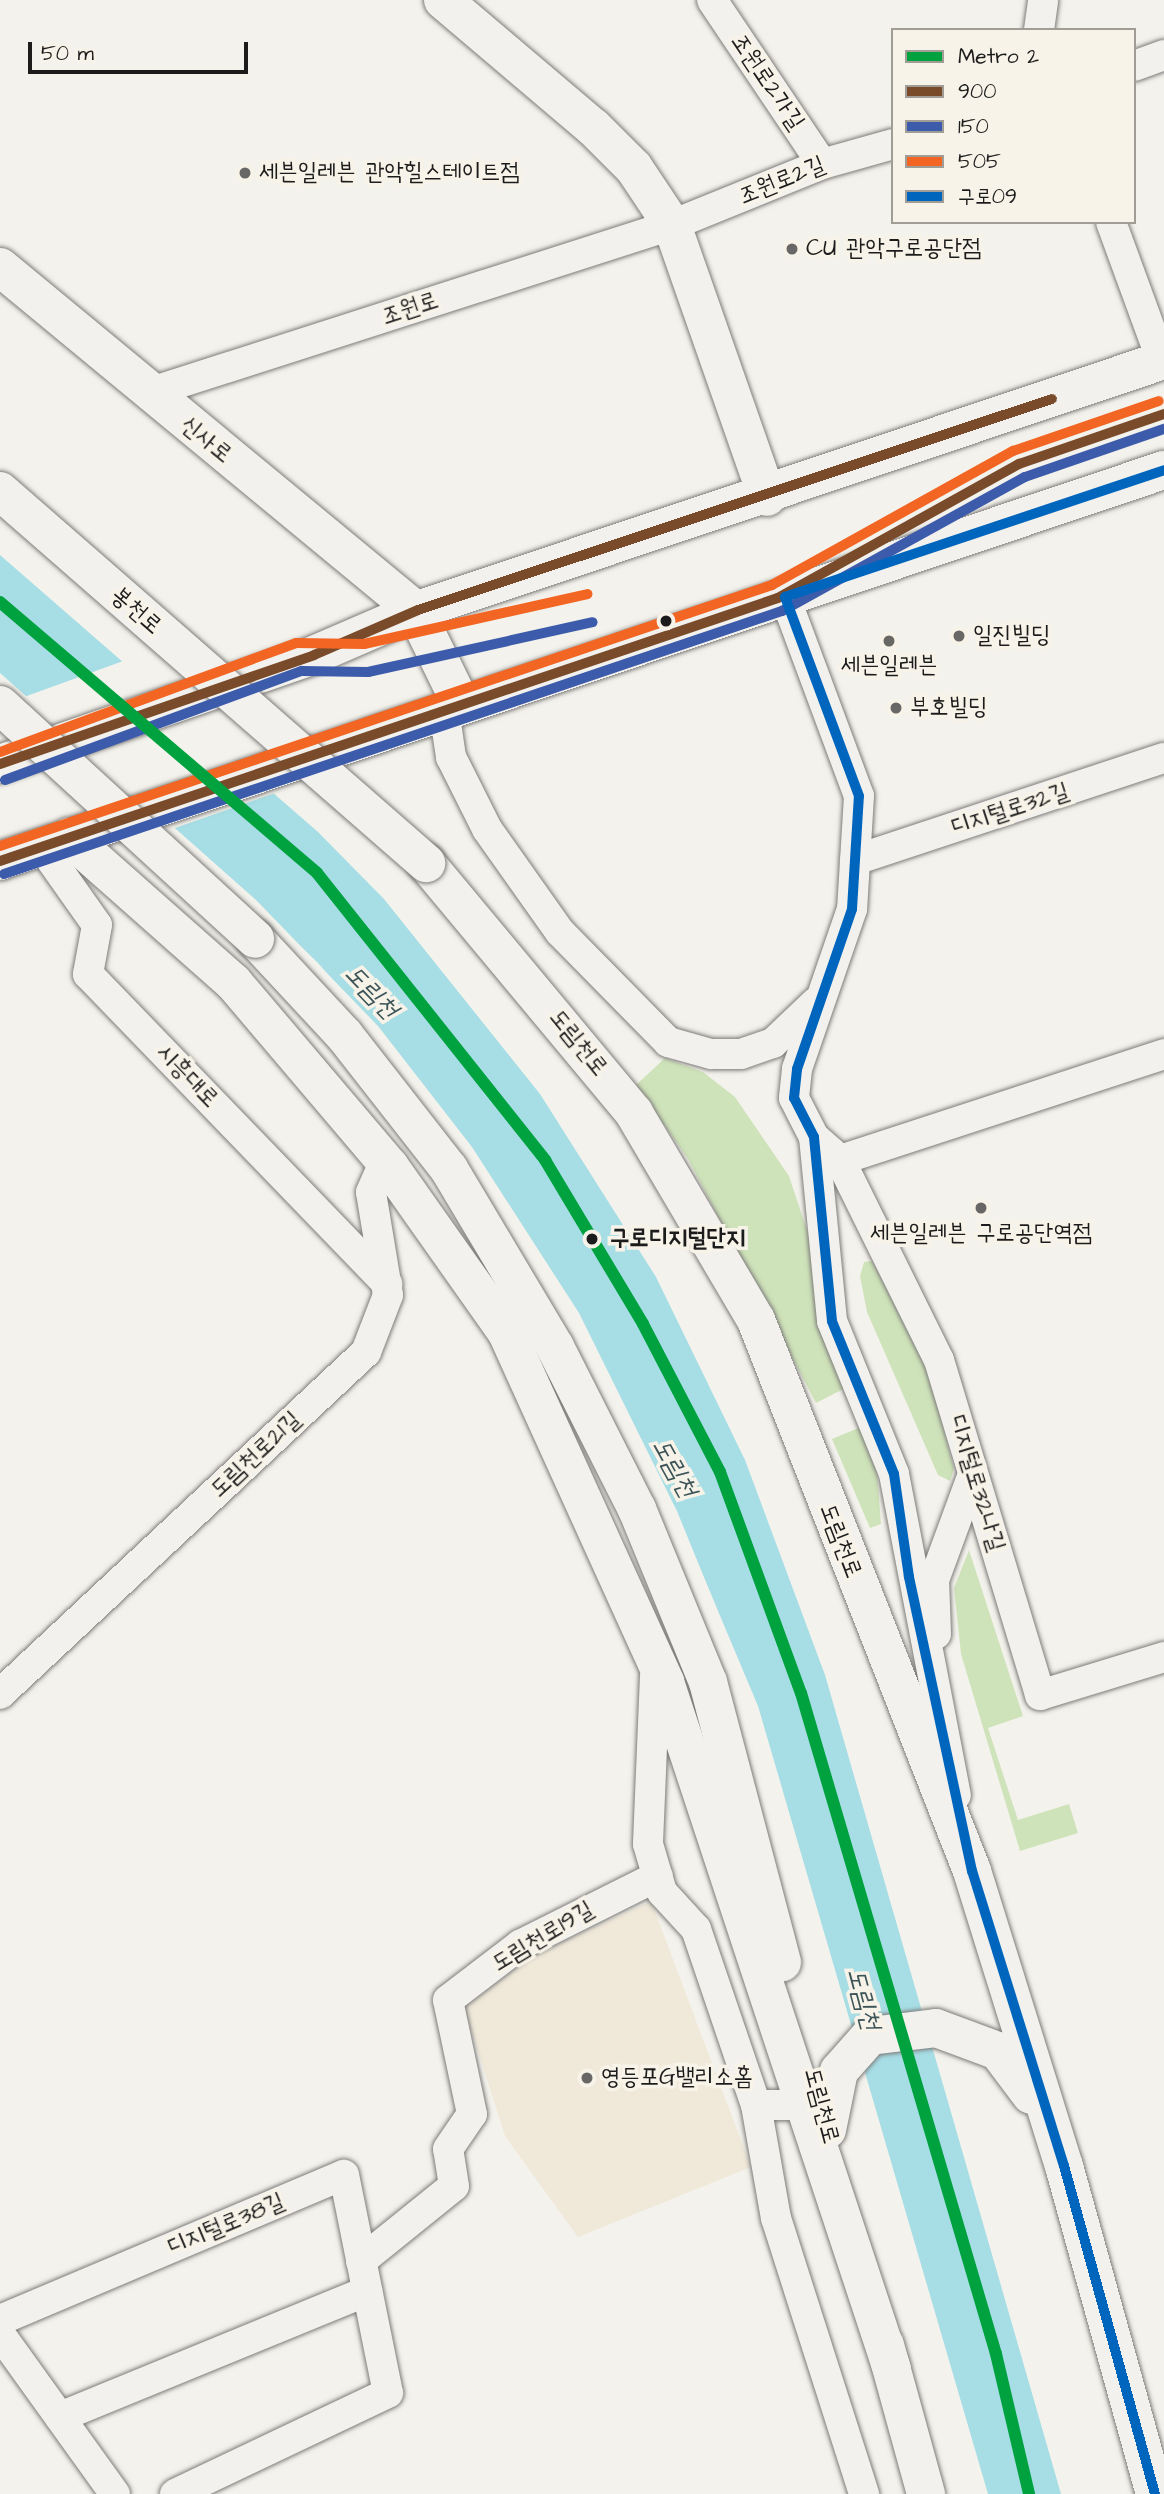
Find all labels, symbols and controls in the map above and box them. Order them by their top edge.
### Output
scale bar [32,28,252,72]
street label: 조원로2가길 [724,28,810,136]
legend [891,28,1136,224]
text: 50 m [41,39,94,68]
text: Metro 2 [958,42,1039,71]
text: 900 [958,77,996,106]
text: 150 [958,112,989,141]
text: 505 [958,147,1001,176]
street label: 조원로2길 [734,151,830,211]
place label: 세븐일레븐 관악힐스테이트점 [259,159,520,187]
marker: 세븐일레븐 관악힐스테이트점 [237,165,253,181]
text: 구로09 [958,182,1017,211]
place label: CU 관악구로공단점 [806,235,981,263]
marker: CU 관악구로공단점 [784,241,800,257]
street label: 조원로 [378,286,442,332]
street label: 신사로 [174,411,238,469]
street label: 봉천로 [105,581,167,641]
unlabelled marker [659,614,673,628]
place label: 일진빌딩 [973,622,1050,650]
marker: 일진빌딩 [951,628,967,644]
marker: 세븐일레븐 [881,633,897,649]
place label: 세븐일레븐 [841,652,937,680]
place label: 부호빌딩 [910,694,987,722]
marker: 부호빌딩 [888,700,904,716]
street label: 디지털로32길 [947,777,1073,843]
water label: 도림천 [338,959,404,1025]
street label: 도림천로 [543,1004,613,1082]
street label: 시흥대로 [150,1038,224,1114]
marker: 세븐일레븐 구로공단역점 [973,1200,989,1216]
place label: 세븐일레븐 구로공단역점 [870,1220,1092,1248]
place label: 구로디지털단지 [610,1225,745,1253]
marker: 구로디지털단지 [580,1227,604,1251]
street label: 도림천로21길 [205,1406,307,1504]
street label: 디지털로32나길 [941,1411,1011,1555]
water label: 도림천 [645,1433,703,1503]
street label: 도림천로 [813,1500,867,1582]
street label: 도림천로19길 [487,1895,599,1979]
water label: 도림천 [840,1965,886,2033]
place label: 영등포G밸리소홈 [601,2064,753,2092]
street label: 도림천로 [797,2065,845,2147]
marker: 영등포G밸리소홈 [579,2070,595,2086]
street label: 디지털로38길 [163,2187,289,2263]

